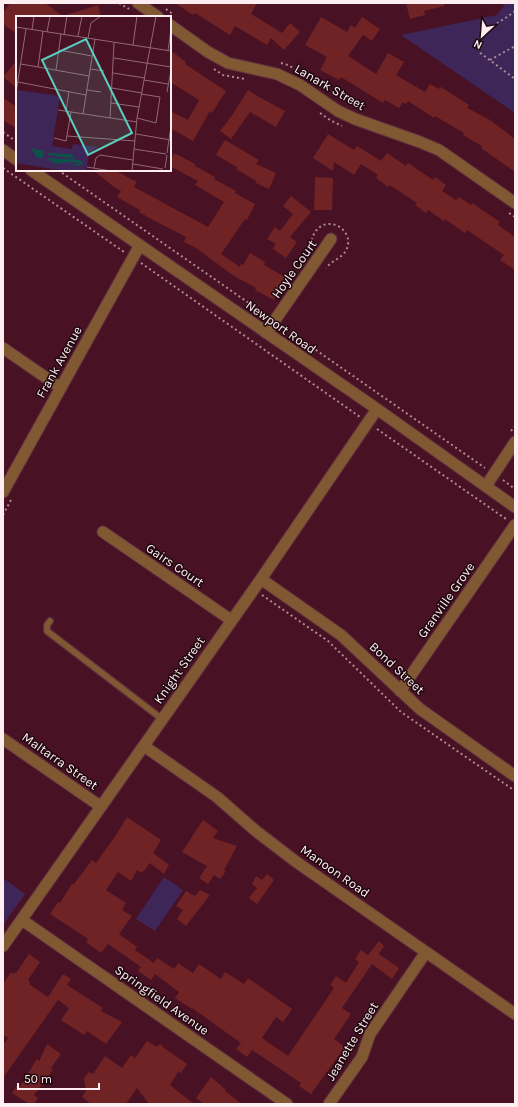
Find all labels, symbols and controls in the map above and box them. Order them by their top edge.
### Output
inset map [16,16,171,171]
north arrow [462,16,502,56]
text: N [471,37,484,52]
street label: Lanark Street [292,61,368,113]
street label: Hoyle Court [268,237,320,301]
street label: Newport Road [243,297,319,357]
street label: Frank Avenue [33,323,85,400]
street label: Gairs Court [143,540,207,590]
street label: Granville Grove [414,559,478,641]
street label: Knight Street [150,633,208,706]
street label: Bond Street [366,639,428,697]
street label: Maltarra Street [19,729,101,793]
street label: Manoon Road [297,842,373,900]
street label: Springfield Avenue [112,962,212,1038]
street label: Jeanette Street [323,999,381,1083]
scale bar [18,1065,99,1091]
text: 50 m [24,1072,52,1086]

